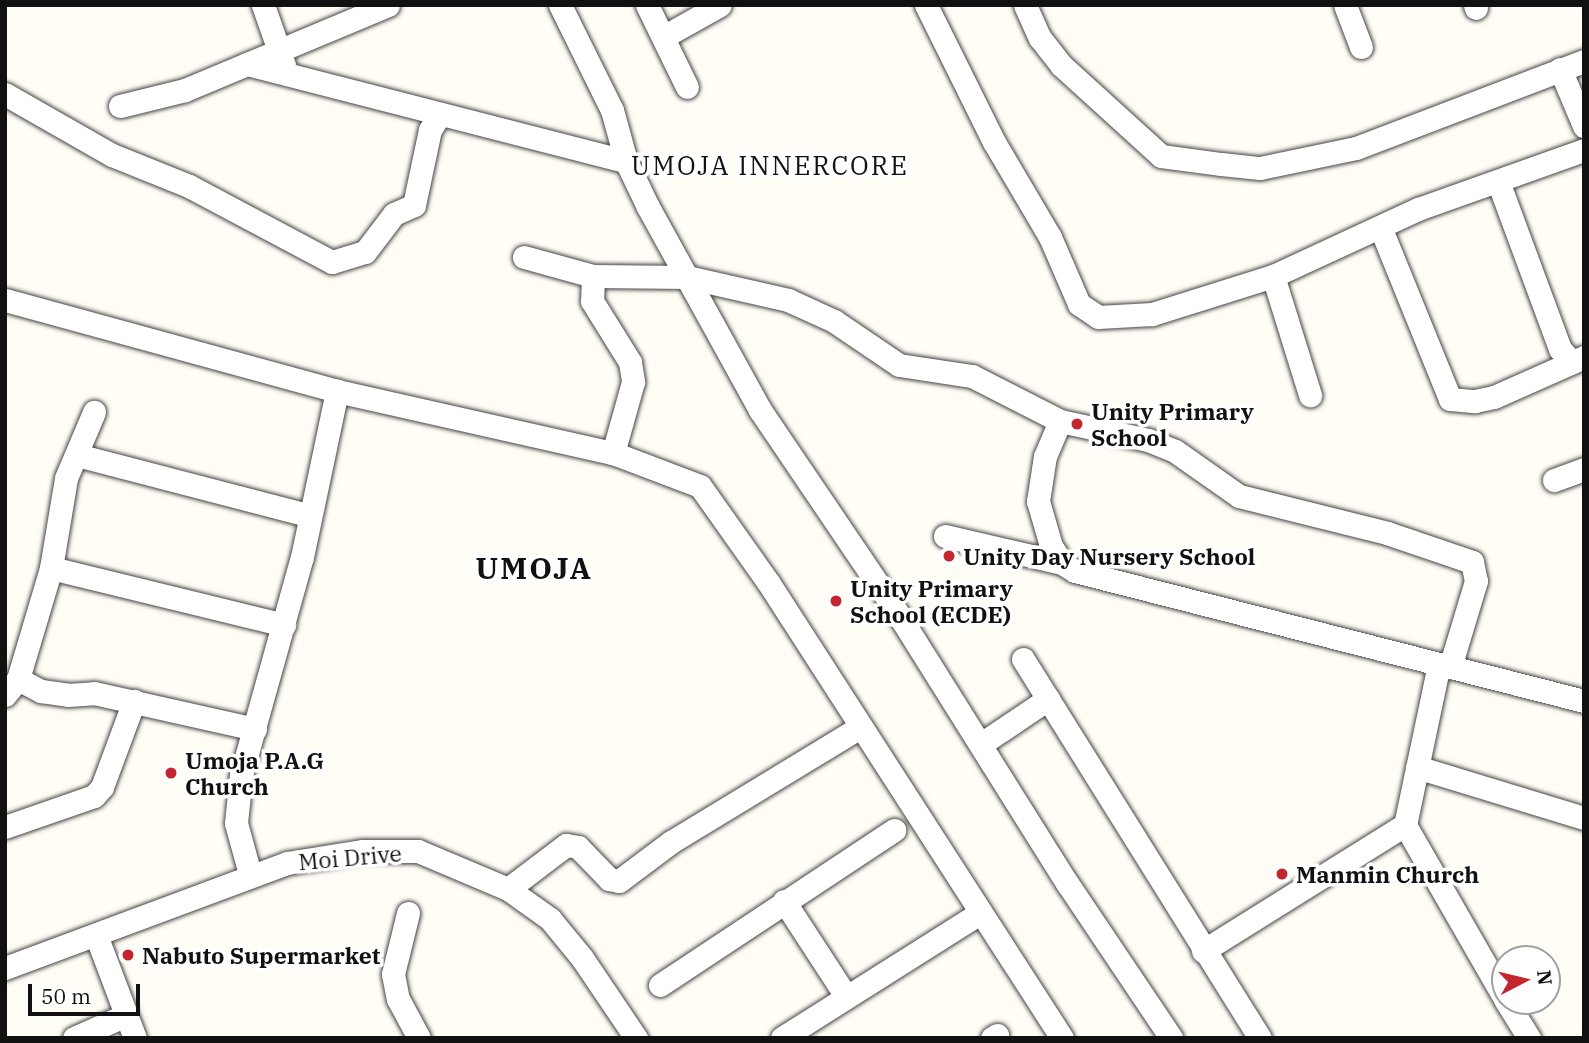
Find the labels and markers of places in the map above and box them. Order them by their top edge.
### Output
place label: Unity Primary School [1091,397,1254,451]
marker: Unity Primary School [1069,416,1085,432]
place label: Unity Day Nursery School [963,542,1255,570]
marker: Unity Day Nursery School [941,548,957,564]
place label: Unity Primary School (ECDE) [850,574,1013,628]
marker: Unity Primary School (ECDE) [828,593,844,609]
place label: Umoja P.A.G Church [185,746,324,800]
marker: Umoja P.A.G Church [163,765,179,781]
place label: Manmin Church [1296,860,1479,888]
marker: Manmin Church [1274,866,1290,882]
place label: Nabuto Supermarket [142,941,380,969]
marker: Nabuto Supermarket [120,947,136,963]

